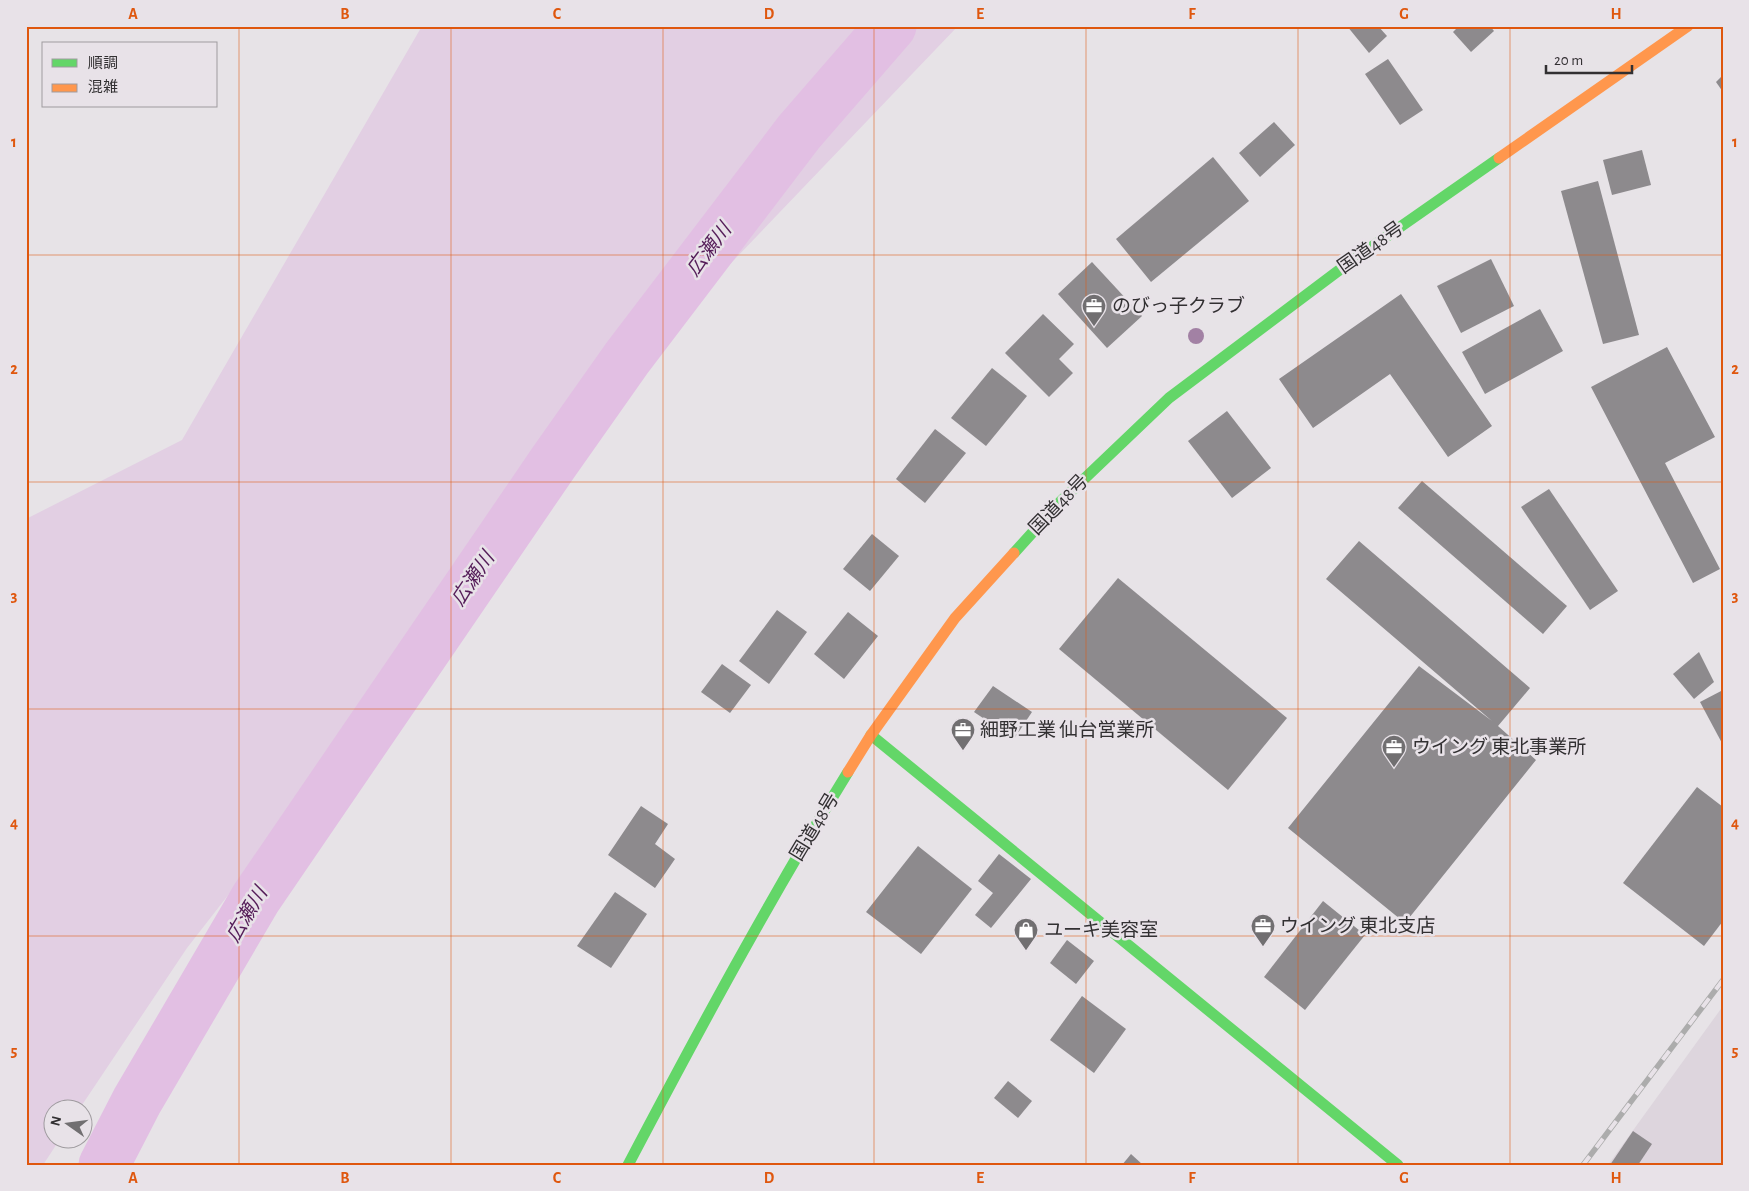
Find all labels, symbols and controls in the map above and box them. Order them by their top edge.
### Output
text: A [128,6,138,22]
text: B [340,6,350,22]
text: C [553,6,562,22]
text: D [764,6,775,22]
text: E [976,6,984,22]
text: F [1188,6,1196,22]
text: G [1399,6,1409,22]
text: H [1610,6,1622,22]
legend [42,42,218,108]
scale bar [1546,42,1633,74]
text: 20 m [1554,53,1583,68]
text: 順調 [88,56,118,71]
text: 混雑 [88,79,118,95]
text: 1 [11,134,17,150]
text: 1 [1732,134,1738,150]
water label: 広瀬川 [682,218,736,280]
street label: 国道48号 [1334,218,1407,277]
office icon: のびっ子クラブ [1081,293,1107,327]
place label: のびっ子クラブ [1112,295,1245,316]
text: 2 [10,361,18,377]
text: 2 [1731,361,1739,377]
street label: 国道48号 [1025,471,1092,539]
water label: 広瀬川 [447,546,499,609]
text: 3 [11,588,18,604]
text: 3 [1732,588,1739,604]
office icon: 細野工業 仙台営業所 [950,717,976,751]
place label: 細野工業 仙台営業所 [980,719,1154,740]
office icon: ウイング 東北事業所 [1381,734,1407,768]
place label: ウイング 東北事業所 [1412,737,1586,757]
street label: 国道48号 [787,789,842,864]
text: 4 [10,815,18,831]
text: 4 [1731,815,1739,831]
water label: 広瀬川 [222,882,272,946]
office icon: ウイング 東北支店 [1250,913,1276,947]
place label: ウイング 東北支店 [1280,915,1435,936]
shop icon: ユーキ美容室 [1013,917,1039,951]
place label: ユーキ美容室 [1044,919,1158,940]
text: 5 [11,1043,18,1059]
text: 5 [1732,1043,1739,1059]
north arrow [42,1098,92,1148]
text: N [48,1115,64,1128]
text: A [128,1170,138,1186]
text: B [340,1170,350,1186]
text: C [553,1170,562,1186]
text: D [764,1170,775,1186]
text: E [976,1170,984,1186]
text: F [1188,1170,1196,1186]
text: G [1399,1170,1409,1186]
text: H [1610,1170,1622,1186]

